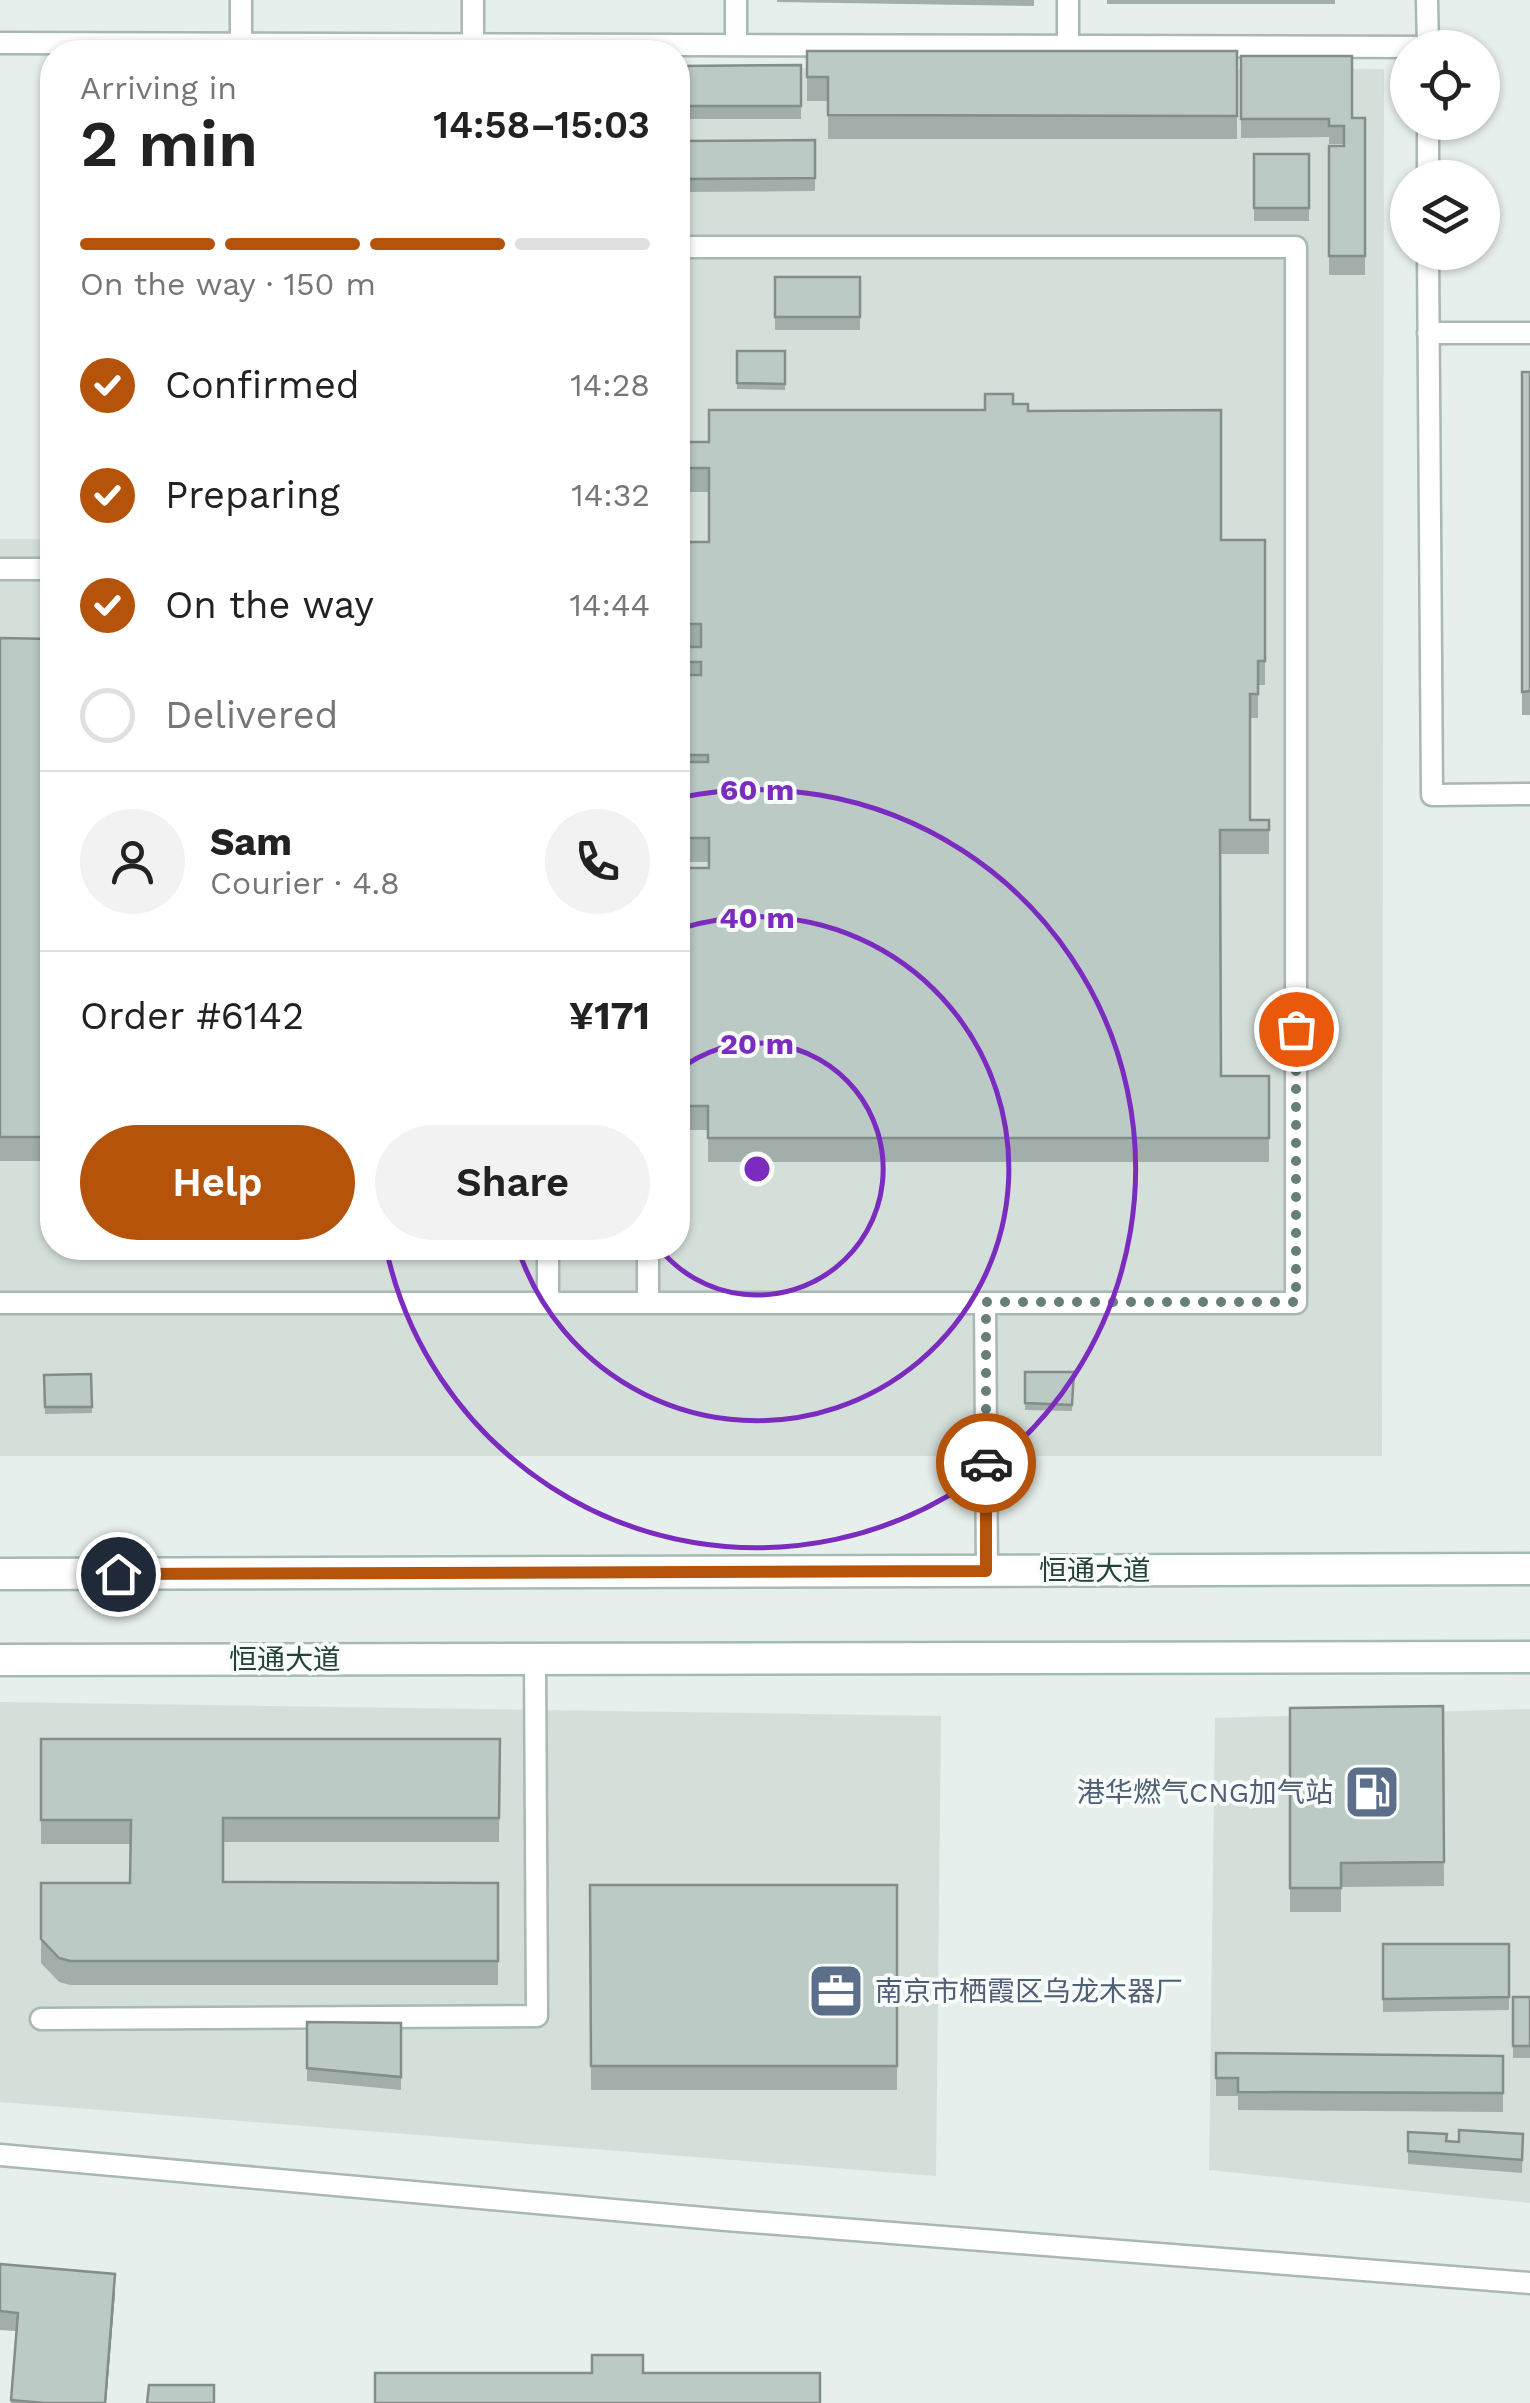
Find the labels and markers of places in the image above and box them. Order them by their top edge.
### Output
pin [1254,987,1339,1072]
centre of rings [739,1151,775,1187]
pin [76,1532,161,1617]
fuel station icon: 港华燃气CNG加气站 [1342,1762,1402,1822]
place label: 港华燃气CNG加气站 [1077,1776,1333,1809]
office icon: 南京市栖霞区乌龙木器厂 [806,1961,866,2021]
place label: 南京市栖霞区乌龙木器厂 [875,1975,1183,2008]

